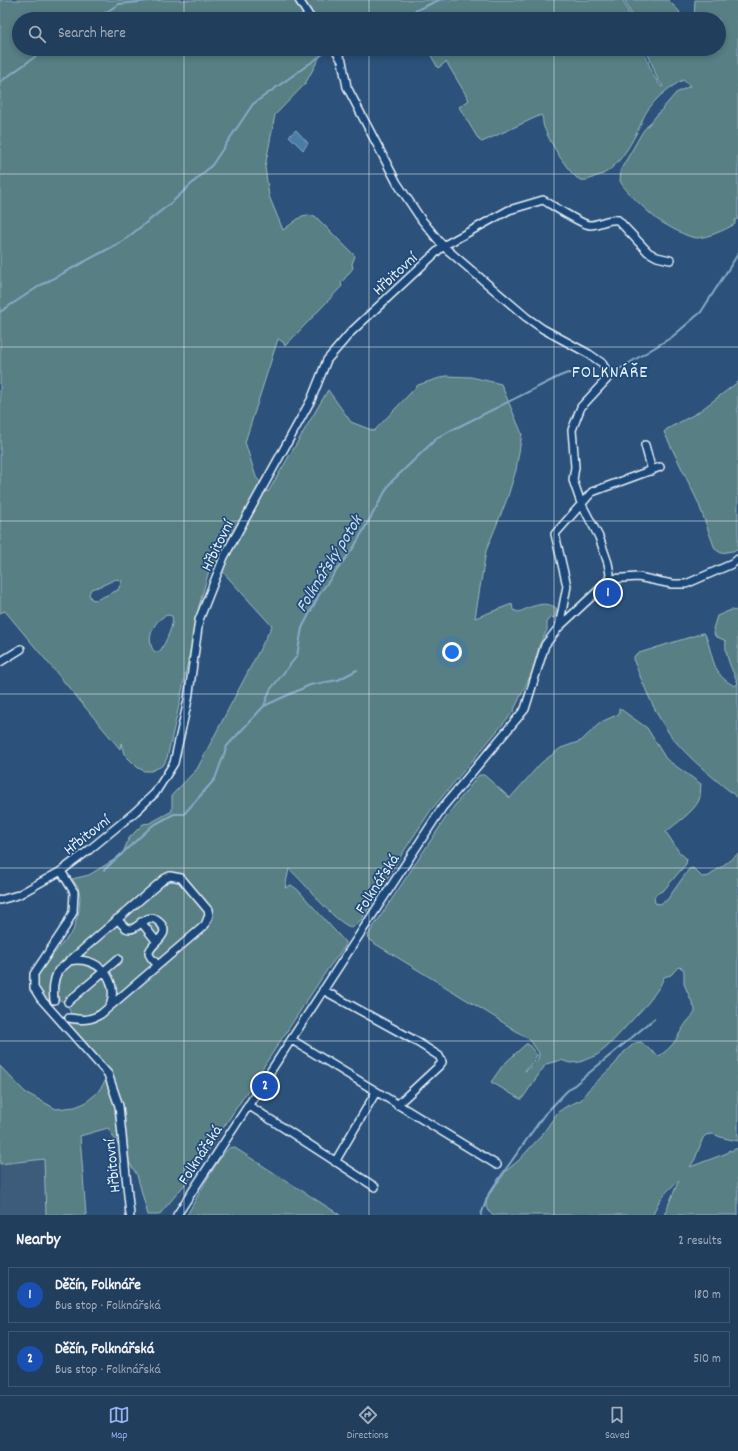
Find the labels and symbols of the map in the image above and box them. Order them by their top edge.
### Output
street label: Hřbitovní [368,247,424,302]
district label: FOLKNÁŘE [572,361,648,386]
water label: Folknářský potok [291,510,371,618]
street label: Hřbitovní [196,516,241,575]
pin: 1 [595,578,621,608]
your location [442,642,462,662]
street label: Hřbitovní [59,810,117,862]
street label: Folknářská [350,850,406,919]
pin: 2 [252,1071,278,1101]
street label: Folknářská [173,1121,229,1190]
street label: Hřbitovní [99,1137,128,1194]

